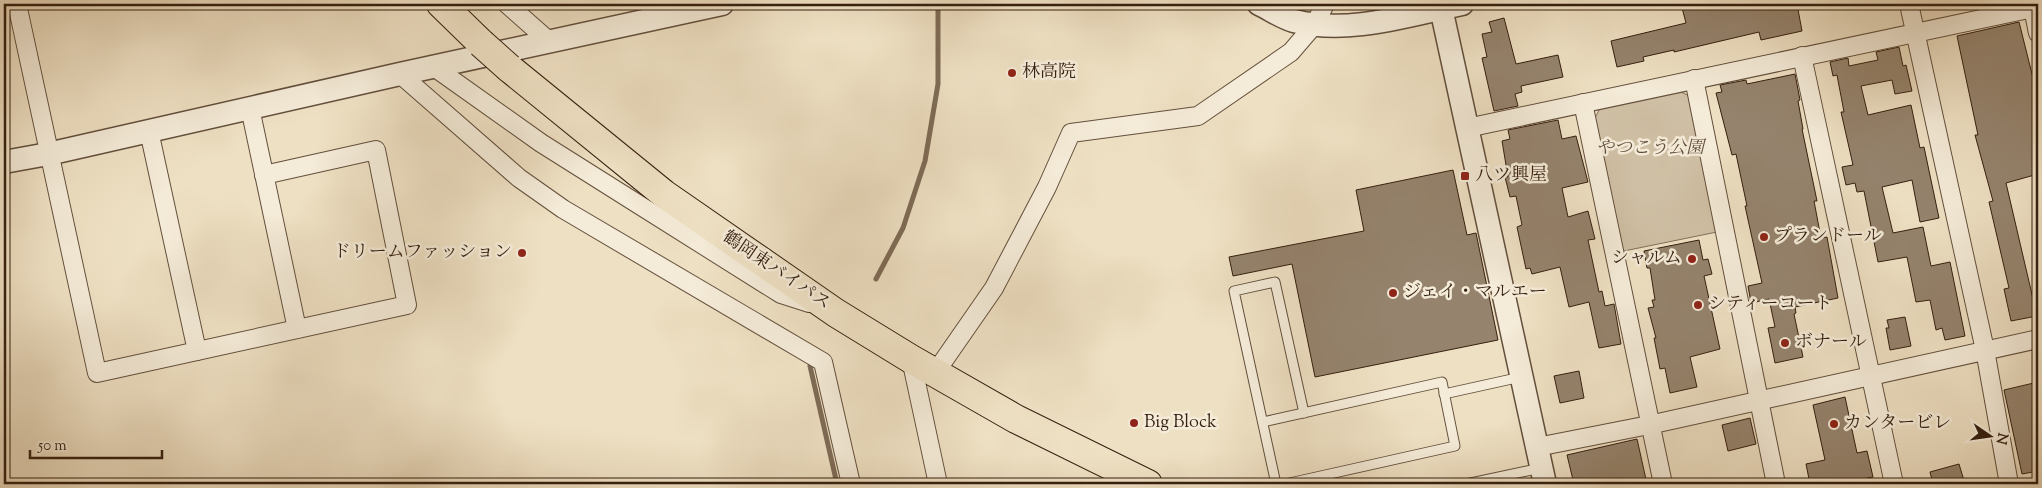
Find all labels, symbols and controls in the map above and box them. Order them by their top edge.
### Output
place label: 林高院 [1022,60,1076,86]
marker: 林高院 [1006,67,1018,79]
park label: やつこう公園 [1596,136,1707,162]
place label: 八ツ興屋 [1475,163,1547,189]
marker: 八ツ興屋 [1459,170,1471,182]
place label: プランドール [1774,224,1882,250]
street label: 鶴岡東バイパス [717,225,835,317]
marker: プランドール [1758,231,1770,243]
place label: ドリームファッション [333,240,512,266]
place label: シャルム [1611,246,1682,272]
marker: ドリームファッション [516,247,528,259]
marker: シャルム [1686,253,1698,265]
place label: ジェイ・マルエー [1403,280,1547,306]
marker: ジェイ・マルエー [1387,287,1399,299]
place label: シティーコート [1708,292,1833,318]
marker: シティーコート [1692,299,1704,311]
place label: ボナール [1795,330,1867,356]
marker: ボナール [1779,337,1791,349]
place label: Big Block [1144,410,1217,436]
north arrow [1964,410,2014,460]
place label: カンタービレ [1844,411,1951,437]
marker: Big Block [1128,417,1140,429]
marker: カンタービレ [1828,418,1840,430]
scale bar [30,428,162,460]
text: N [1990,431,2012,446]
text: 50 m [37,436,67,457]

